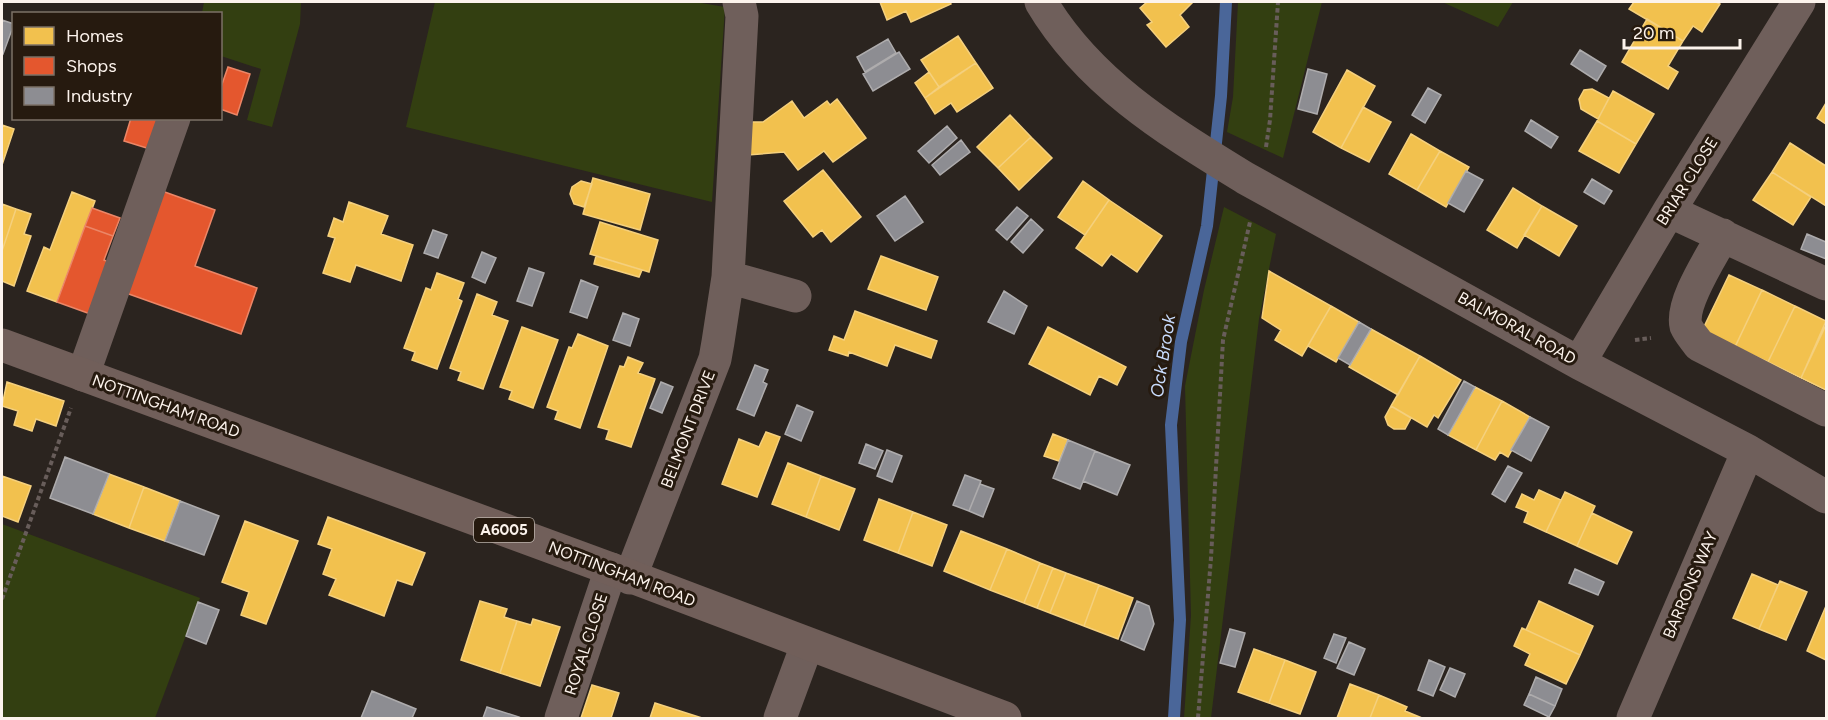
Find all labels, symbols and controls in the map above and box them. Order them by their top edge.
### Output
legend [12,12,222,120]
scale bar [1624,12,1740,50]
text: 20 m [1633,22,1674,44]
text: Homes [66,25,124,47]
text: Shops [66,55,117,77]
text: Industry [66,85,133,107]
street label: BRIAR CLOSE [1652,133,1722,229]
street label: BALMORAL ROAD [1455,288,1579,368]
water label: Ock Brook [1146,312,1181,399]
street label: BELMONT DRIVE [657,367,719,491]
street label: NOTTINGHAM ROAD [90,370,242,442]
road number: A6005 [474,518,534,542]
street label: BARRONS WAY [1659,528,1721,641]
street label: NOTTINGHAM ROAD [546,537,698,611]
street label: ROYAL CLOSE [561,591,611,697]

